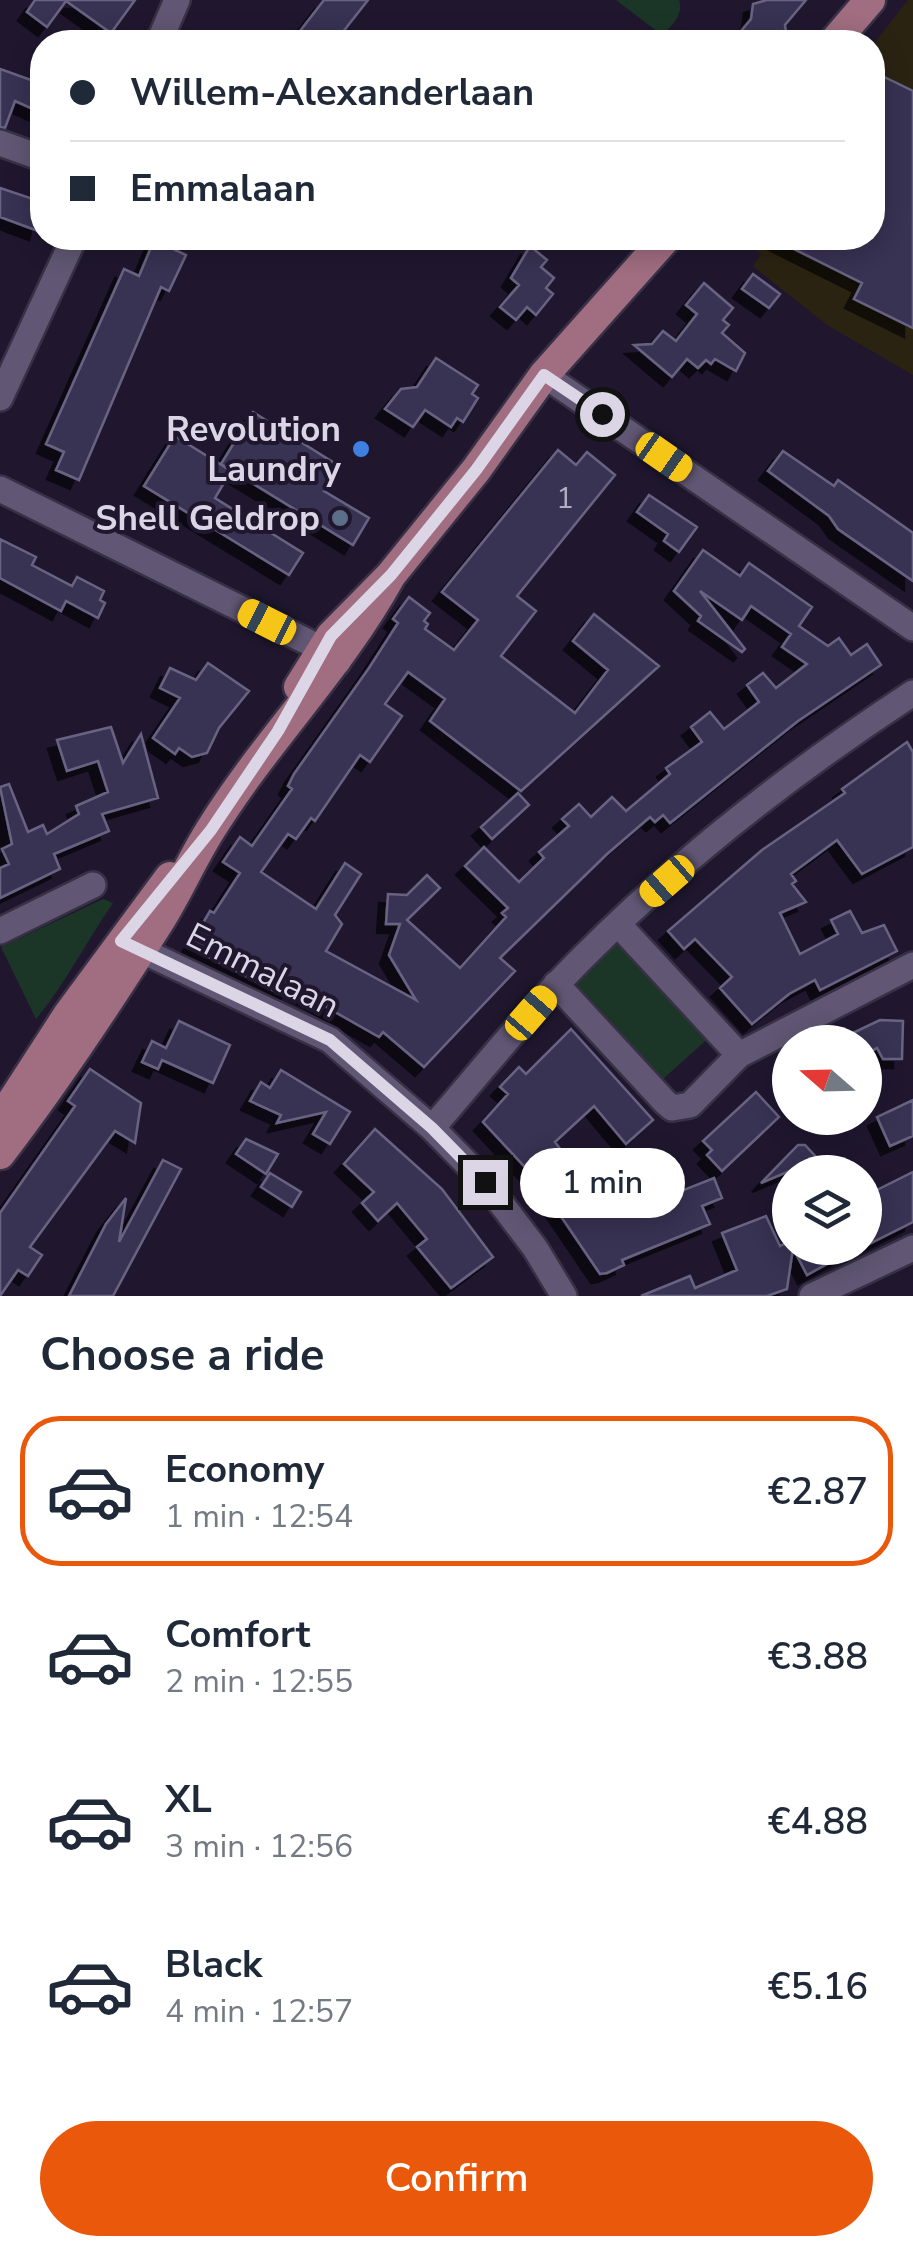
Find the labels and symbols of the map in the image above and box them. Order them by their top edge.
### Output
route start [580,392,625,437]
place label: Revolution Laundry [166,406,342,493]
car [631,428,697,486]
marker: Revolution Laundry [350,438,372,460]
house number: 1 [556,478,574,519]
place label: Shell Geldrop [95,495,320,542]
marker: Shell Geldrop [329,507,351,529]
car [233,595,301,649]
car [635,850,699,912]
street label: Emmalaan [178,912,347,1029]
car [500,981,562,1045]
north arrow [772,1025,882,1135]
callout: 1 min [520,1147,685,1217]
route end [463,1160,508,1205]

